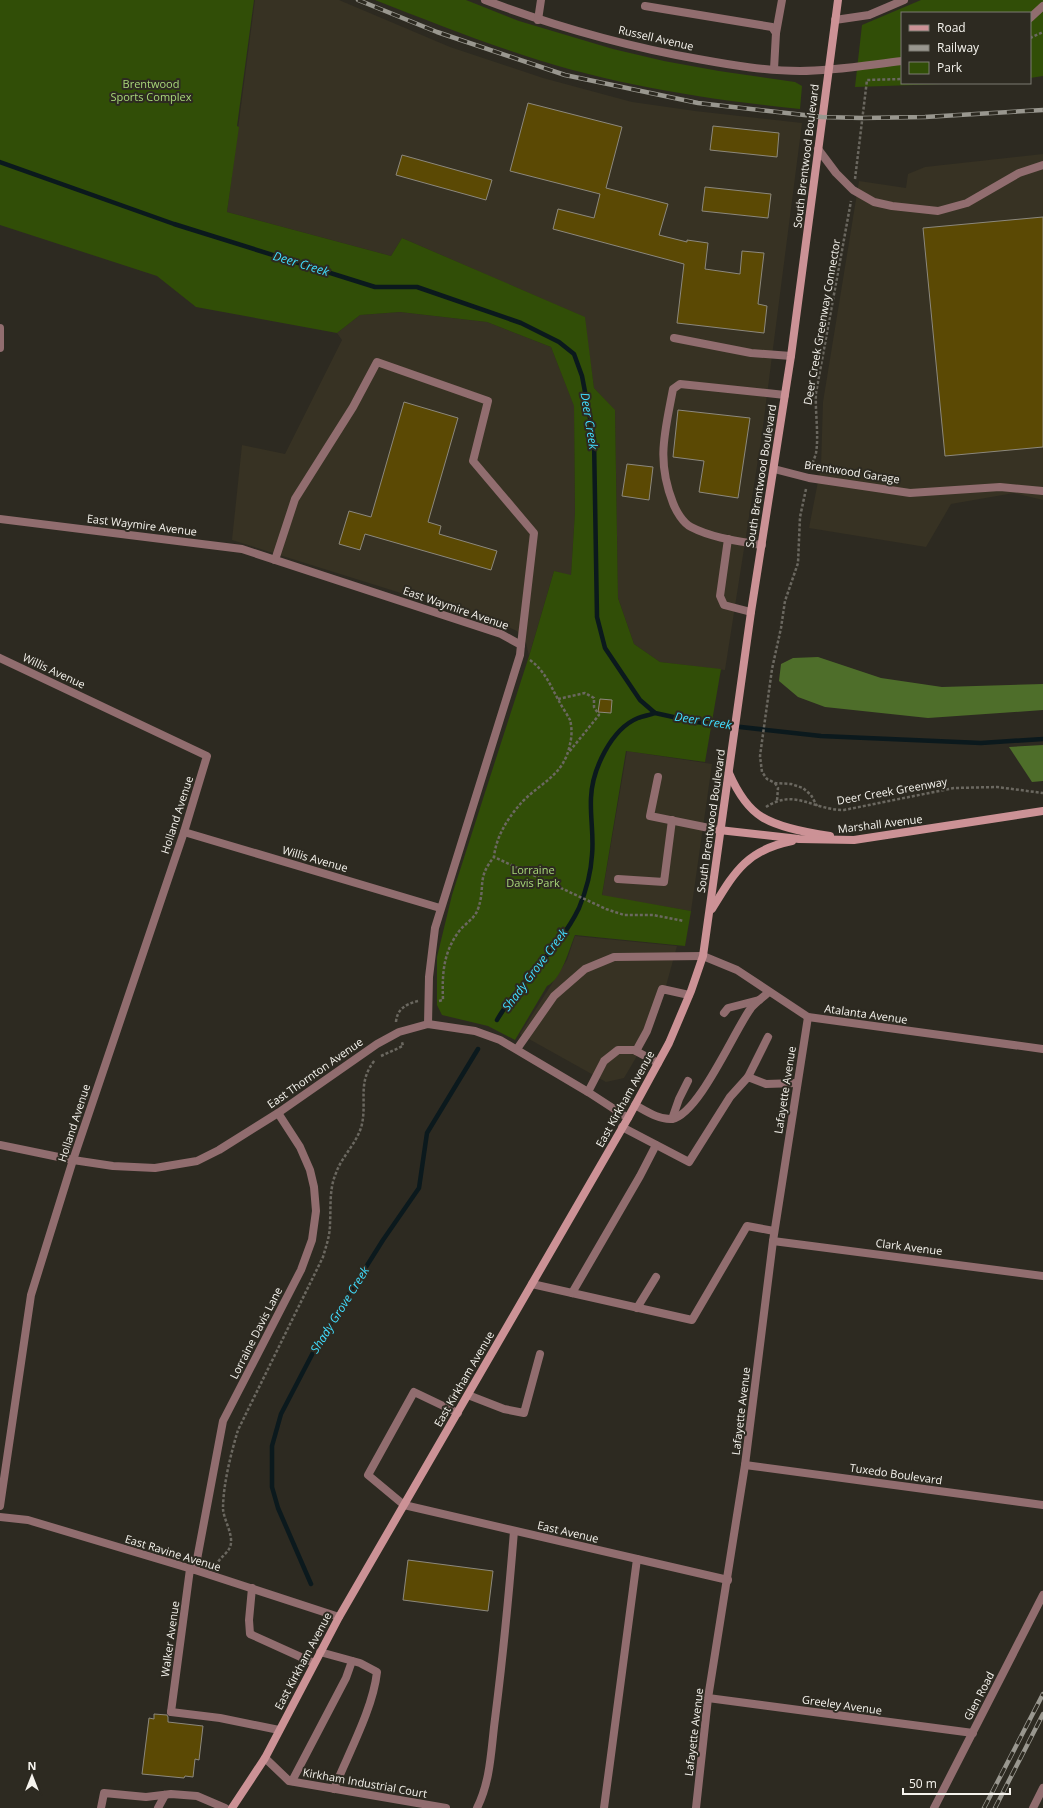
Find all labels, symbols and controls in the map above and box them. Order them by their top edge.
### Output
legend [901,12,1031,84]
text: Road [937,19,966,36]
street label: Russell Avenue [617,22,695,53]
text: Railway [937,39,980,56]
text: Park [937,59,963,76]
park label: Brentwood Sports Complex [110,76,192,104]
street label: South Brentwood Boulevard [789,83,822,229]
street label: Deer Creek Greenway Connector [800,237,844,406]
water label: Deer Creek [271,247,332,280]
water label: Deer Creek [577,391,603,452]
street label: South Brentwood Boulevard [742,403,779,549]
street label: Brentwood Garage [803,457,901,486]
street label: East Waymire Avenue [86,510,198,539]
street label: East Waymire Avenue [401,582,511,633]
street label: Willis Avenue [20,649,88,692]
water label: Deer Creek [673,708,734,734]
street label: South Brentwood Boulevard [693,748,728,894]
street label: Deer Creek Greenway [836,773,949,808]
street label: Holland Avenue [157,774,196,856]
street label: Marshall Avenue [837,811,923,836]
street label: Willis Avenue [281,842,350,875]
park label: Lorraine Davis Park [506,862,560,890]
water label: Shady Grove Creek [498,924,572,1014]
street label: Atalanta Avenue [824,1000,909,1027]
street label: East Thornton Avenue [264,1034,365,1111]
street label: Lafayette Avenue [770,1045,799,1135]
street label: East Kirkham Avenue [592,1048,657,1150]
street label: Holland Avenue [54,1082,93,1164]
street label: Clark Avenue [875,1235,943,1258]
water label: Shady Grove Creek [306,1262,374,1356]
street label: Lorraine Davis Lane [226,1284,285,1381]
street label: East Kirkham Avenue [430,1328,497,1429]
street label: Lafayette Avenue [728,1366,753,1456]
street label: Tuxedo Boulevard [849,1460,943,1487]
street label: East Avenue [536,1517,600,1546]
street label: East Ravine Avenue [123,1531,223,1574]
street label: Walker Avenue [157,1600,182,1678]
street label: East Kirkham Avenue [271,1609,335,1712]
street label: Glen Road [960,1669,997,1723]
street label: Lafayette Avenue [681,1687,706,1777]
street label: Greeley Avenue [801,1691,883,1718]
north arrow [12,1756,52,1796]
text: N [28,1758,36,1773]
street label: Kirkham Industrial Court [302,1764,428,1801]
scale bar [903,1770,1010,1796]
text: 50 m [909,1775,937,1792]

